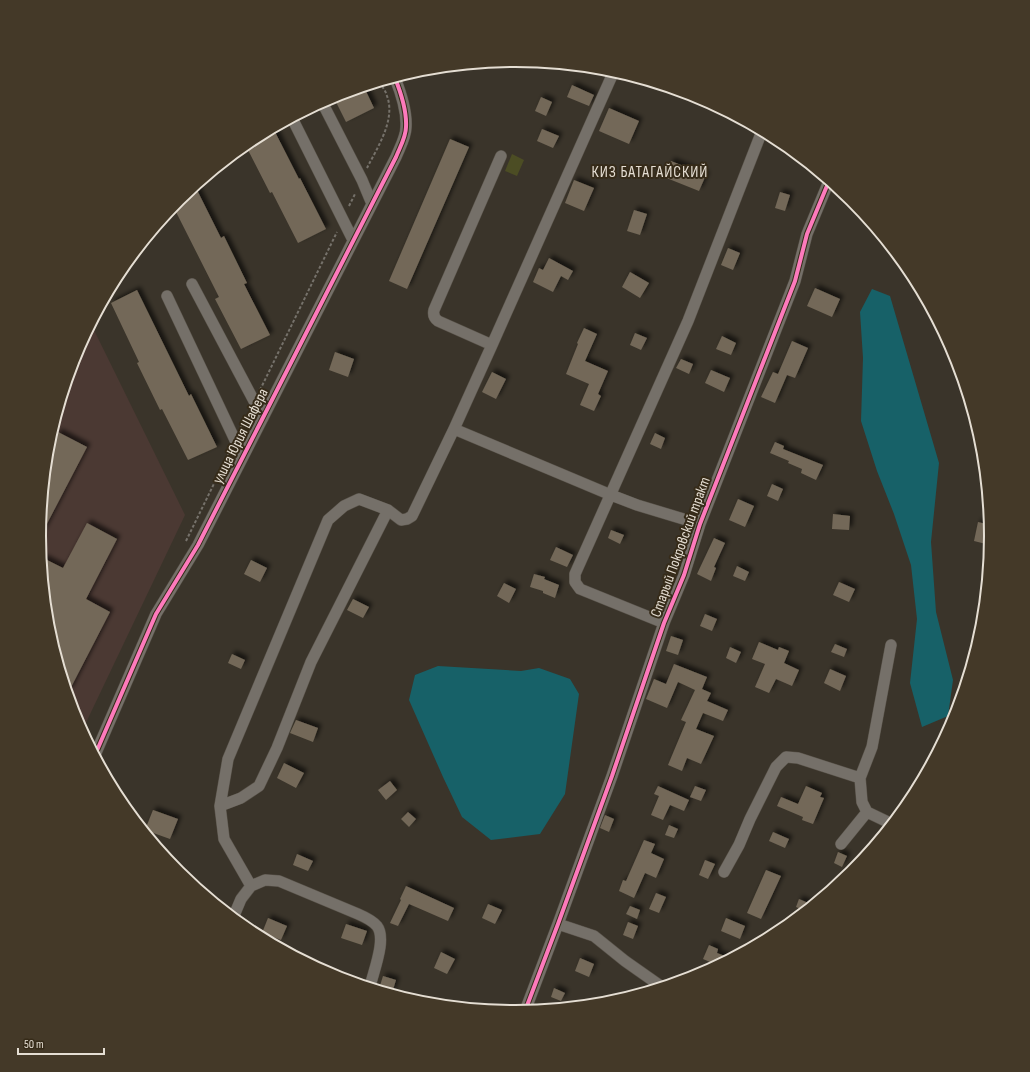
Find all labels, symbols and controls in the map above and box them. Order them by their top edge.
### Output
district label: КИЗ БАТАГАЙСКИЙ [592,163,708,182]
street label: улица Юрия Шафера [208,385,273,487]
street label: Старый Покровский тракт [646,475,715,620]
scale bar [18,1030,104,1056]
text: 50 m [24,1037,44,1052]

